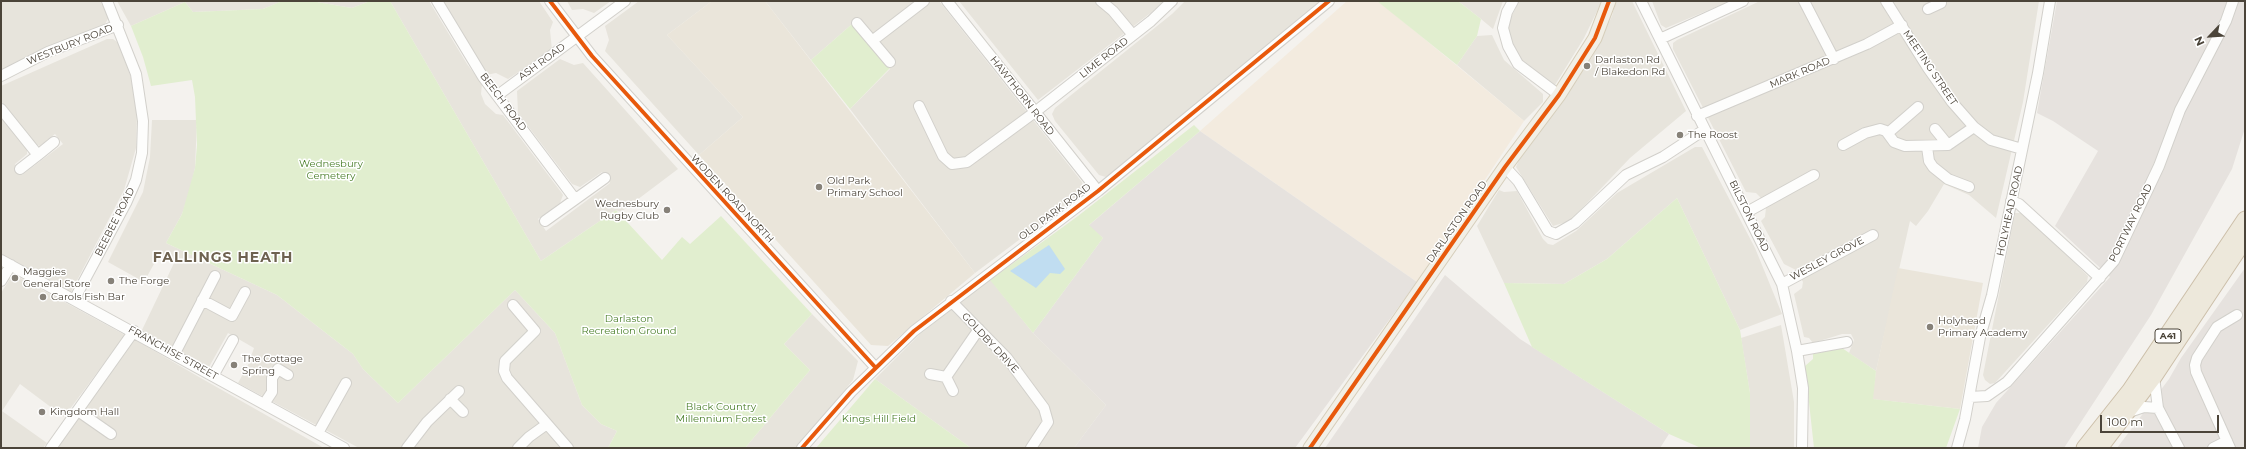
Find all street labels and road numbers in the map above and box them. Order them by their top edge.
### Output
street label: WESTBURY ROAD [25,22,115,68]
street label: MEETING STREET [1900,28,1960,108]
street label: LIME ROAD [1077,35,1131,81]
street label: ASH ROAD [516,41,568,83]
street label: HAWTHORN ROAD [987,54,1057,138]
street label: MARK ROAD [1768,55,1832,91]
street label: BEECH ROAD [477,71,529,133]
street label: WODEN ROAD NORTH [688,152,776,246]
street label: HOLYHEAD ROAD [1995,165,2025,257]
street label: BILSTON ROAD [1726,178,1772,254]
street label: DARLASTON ROAD [1424,179,1490,265]
street label: OLD PARK ROAD [1017,181,1093,243]
street label: PORTWAY ROAD [2107,182,2155,264]
street label: BEEBEE ROAD [93,186,137,258]
street label: WESLEY GROVE [1788,234,1866,284]
street label: GOLDBY DRIVE [959,310,1021,376]
street label: FRANCHISE STREET [126,323,220,383]
road number: A41 [2155,329,2181,343]

